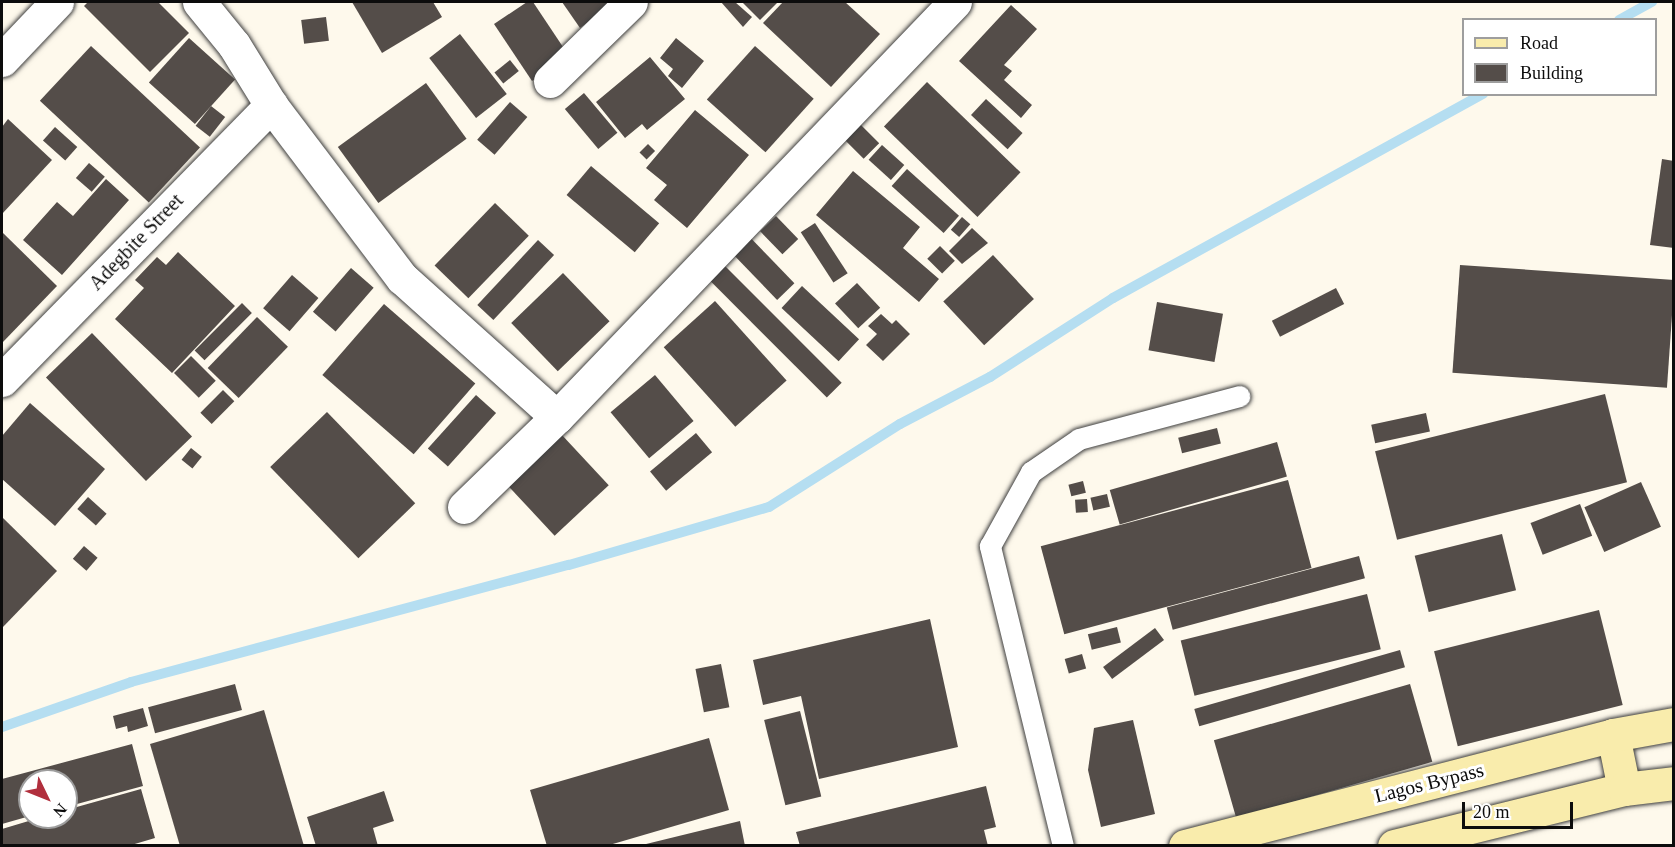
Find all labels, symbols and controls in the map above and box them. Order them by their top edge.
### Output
legend [1462,18,1657,96]
text: Road [1520,33,1558,53]
text: Building [1520,63,1583,83]
street label: Adegbite Street [84,189,188,295]
street label: Lagos Bypass [1372,758,1486,808]
north arrow [18,769,78,829]
scale bar [1465,790,1576,828]
text: N [50,800,70,820]
text: 20 m [1473,802,1510,822]

